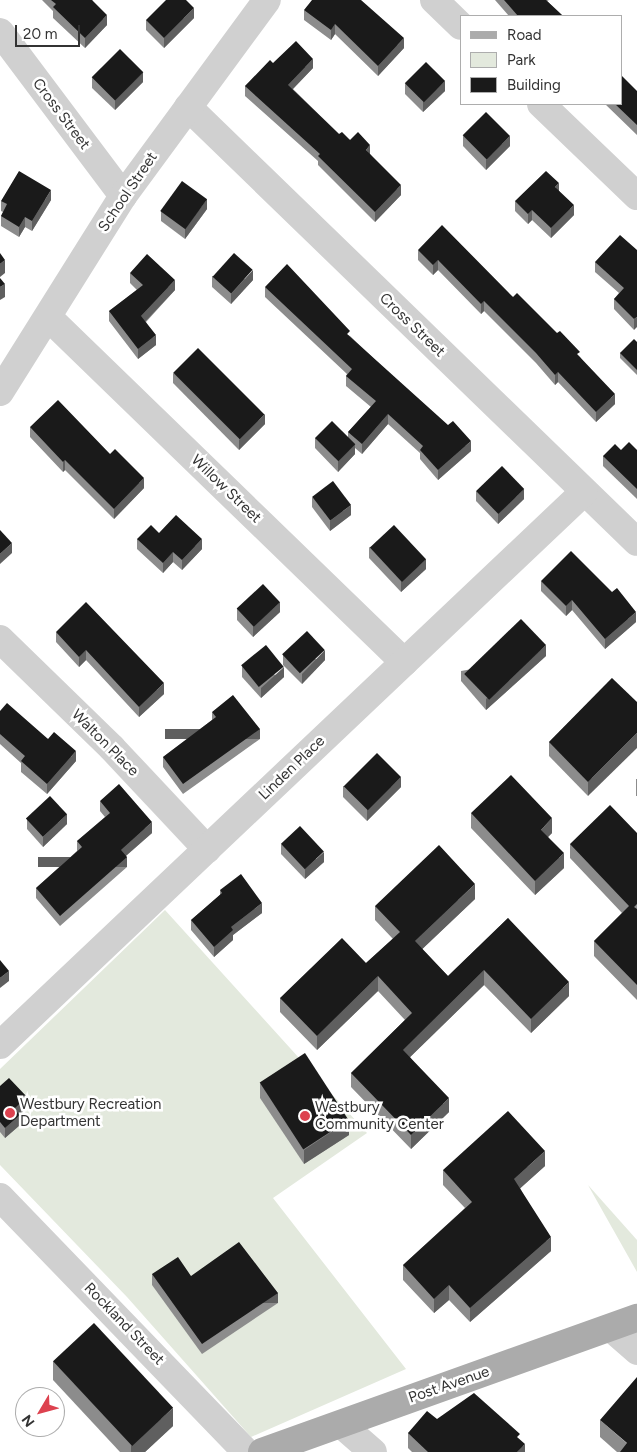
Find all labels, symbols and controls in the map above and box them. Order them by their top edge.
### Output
scale bar [18,15,82,47]
legend [460,15,622,105]
text: 20 m [23,25,57,43]
text: Road [507,26,542,44]
text: Park [507,51,536,69]
street label: Cross Street [28,75,94,153]
text: Building [507,76,561,94]
street label: School Street [95,149,161,235]
street label: Cross Street [375,289,449,361]
street label: Willow Street [187,451,265,527]
street label: Walton Place [68,706,142,780]
street label: Linden Place [255,732,329,804]
place label: Westbury Recreation Department [20,1095,161,1130]
place label: Westbury Community Center [315,1098,444,1133]
marker: Westbury Recreation Department [4,1107,16,1119]
marker: Westbury Community Center [299,1110,311,1122]
street label: Rockland Street [80,1279,168,1369]
street label: Post Avenue [406,1363,492,1407]
north arrow [15,1387,65,1437]
text: N [18,1411,38,1430]

